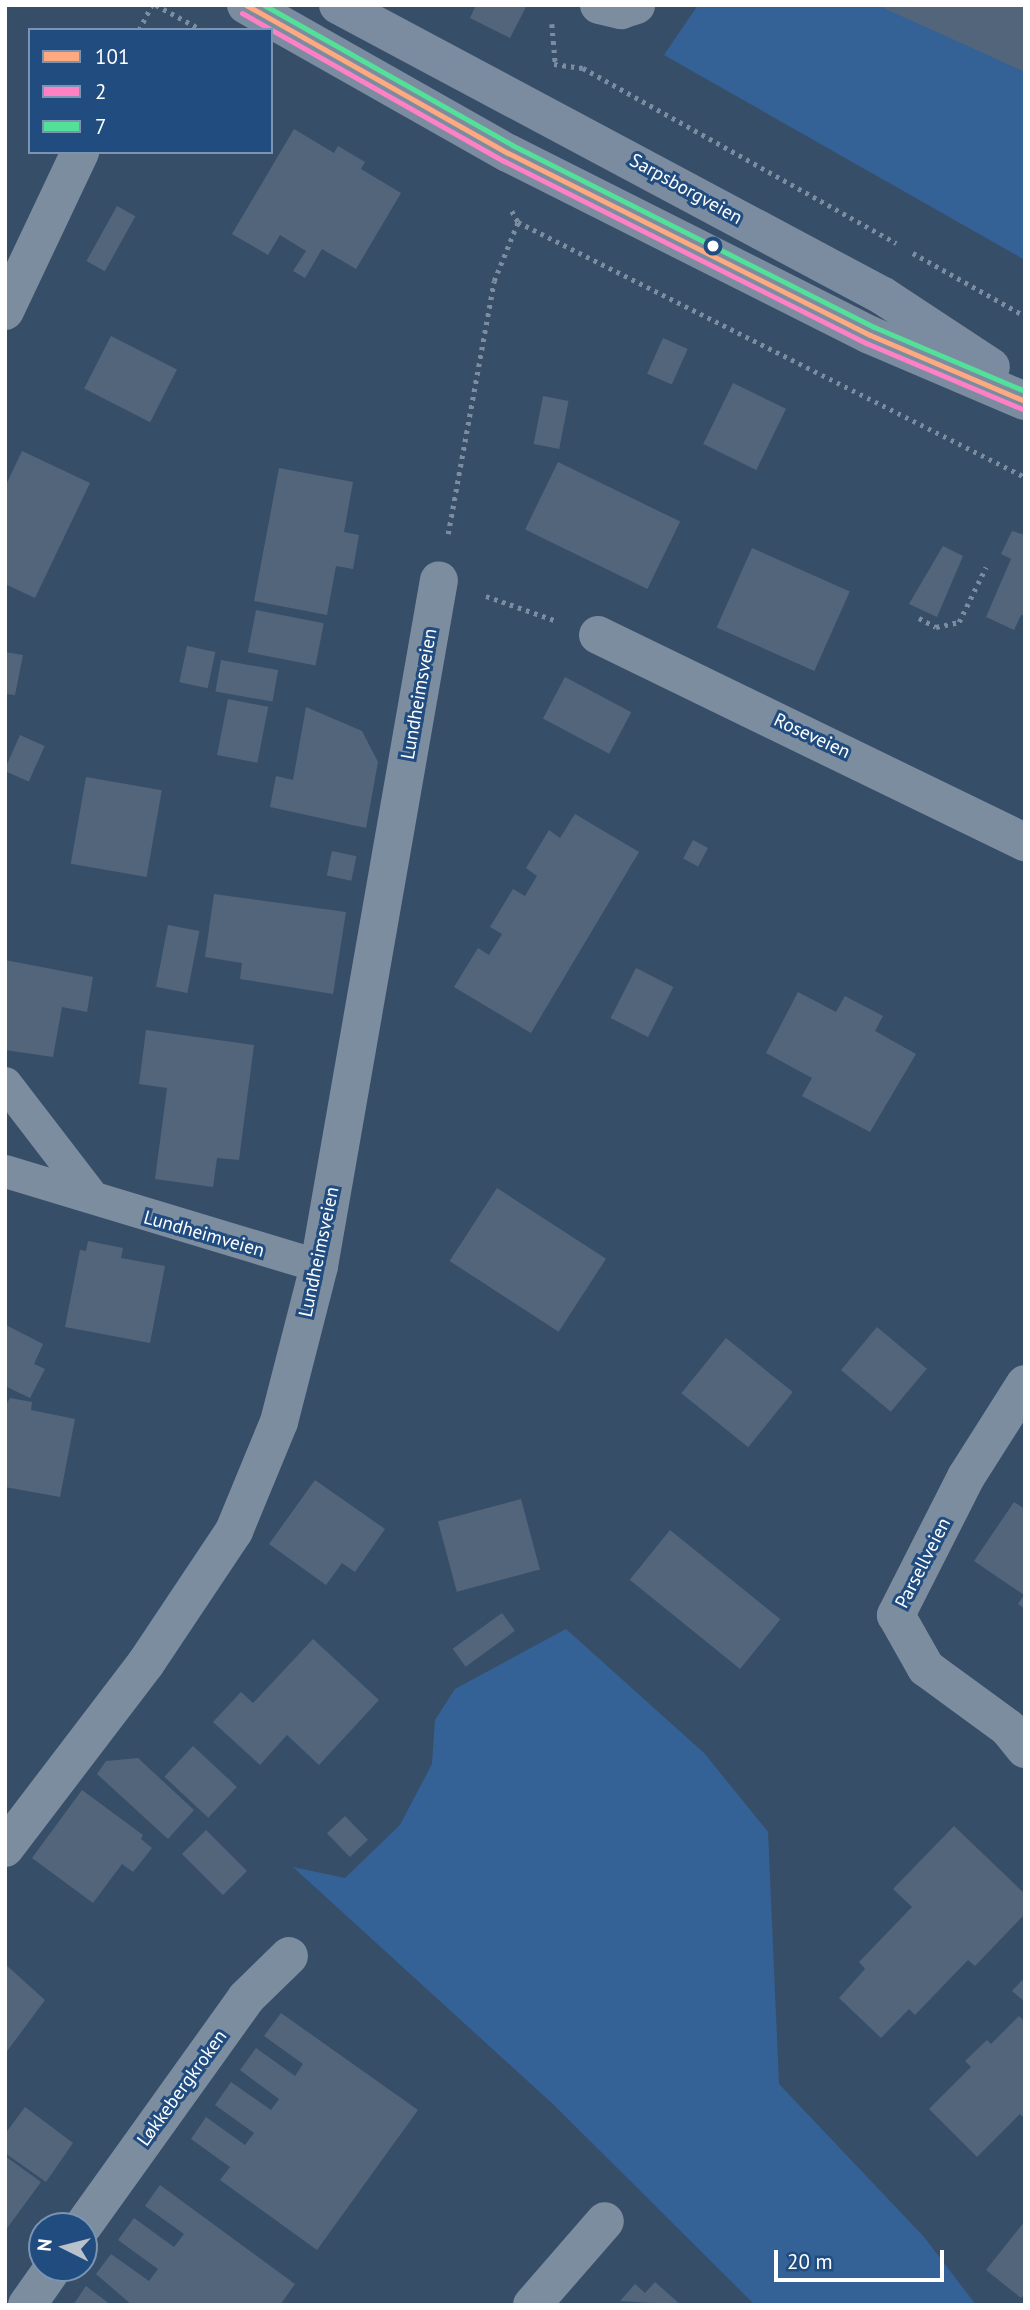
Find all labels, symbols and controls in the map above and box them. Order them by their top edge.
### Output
legend [28,28,273,154]
text: 101 [95,43,129,70]
text: 2 [95,78,106,105]
text: 7 [95,113,106,140]
street label: Sarpsborgveien [626,149,746,229]
unlabelled marker [706,239,720,253]
street label: Lundheimsveien [396,627,442,761]
street label: Roseveien [770,708,854,764]
street label: Lundheimsveien [294,1185,344,1319]
street label: Lundheimveien [141,1206,267,1262]
street label: Parsellveien [891,1514,955,1612]
street label: Løkkebergkroken [132,2026,232,2150]
north arrow [28,2212,98,2282]
scale bar [778,2236,948,2280]
text: N [32,2238,57,2252]
text: 20 m [787,2248,833,2275]

